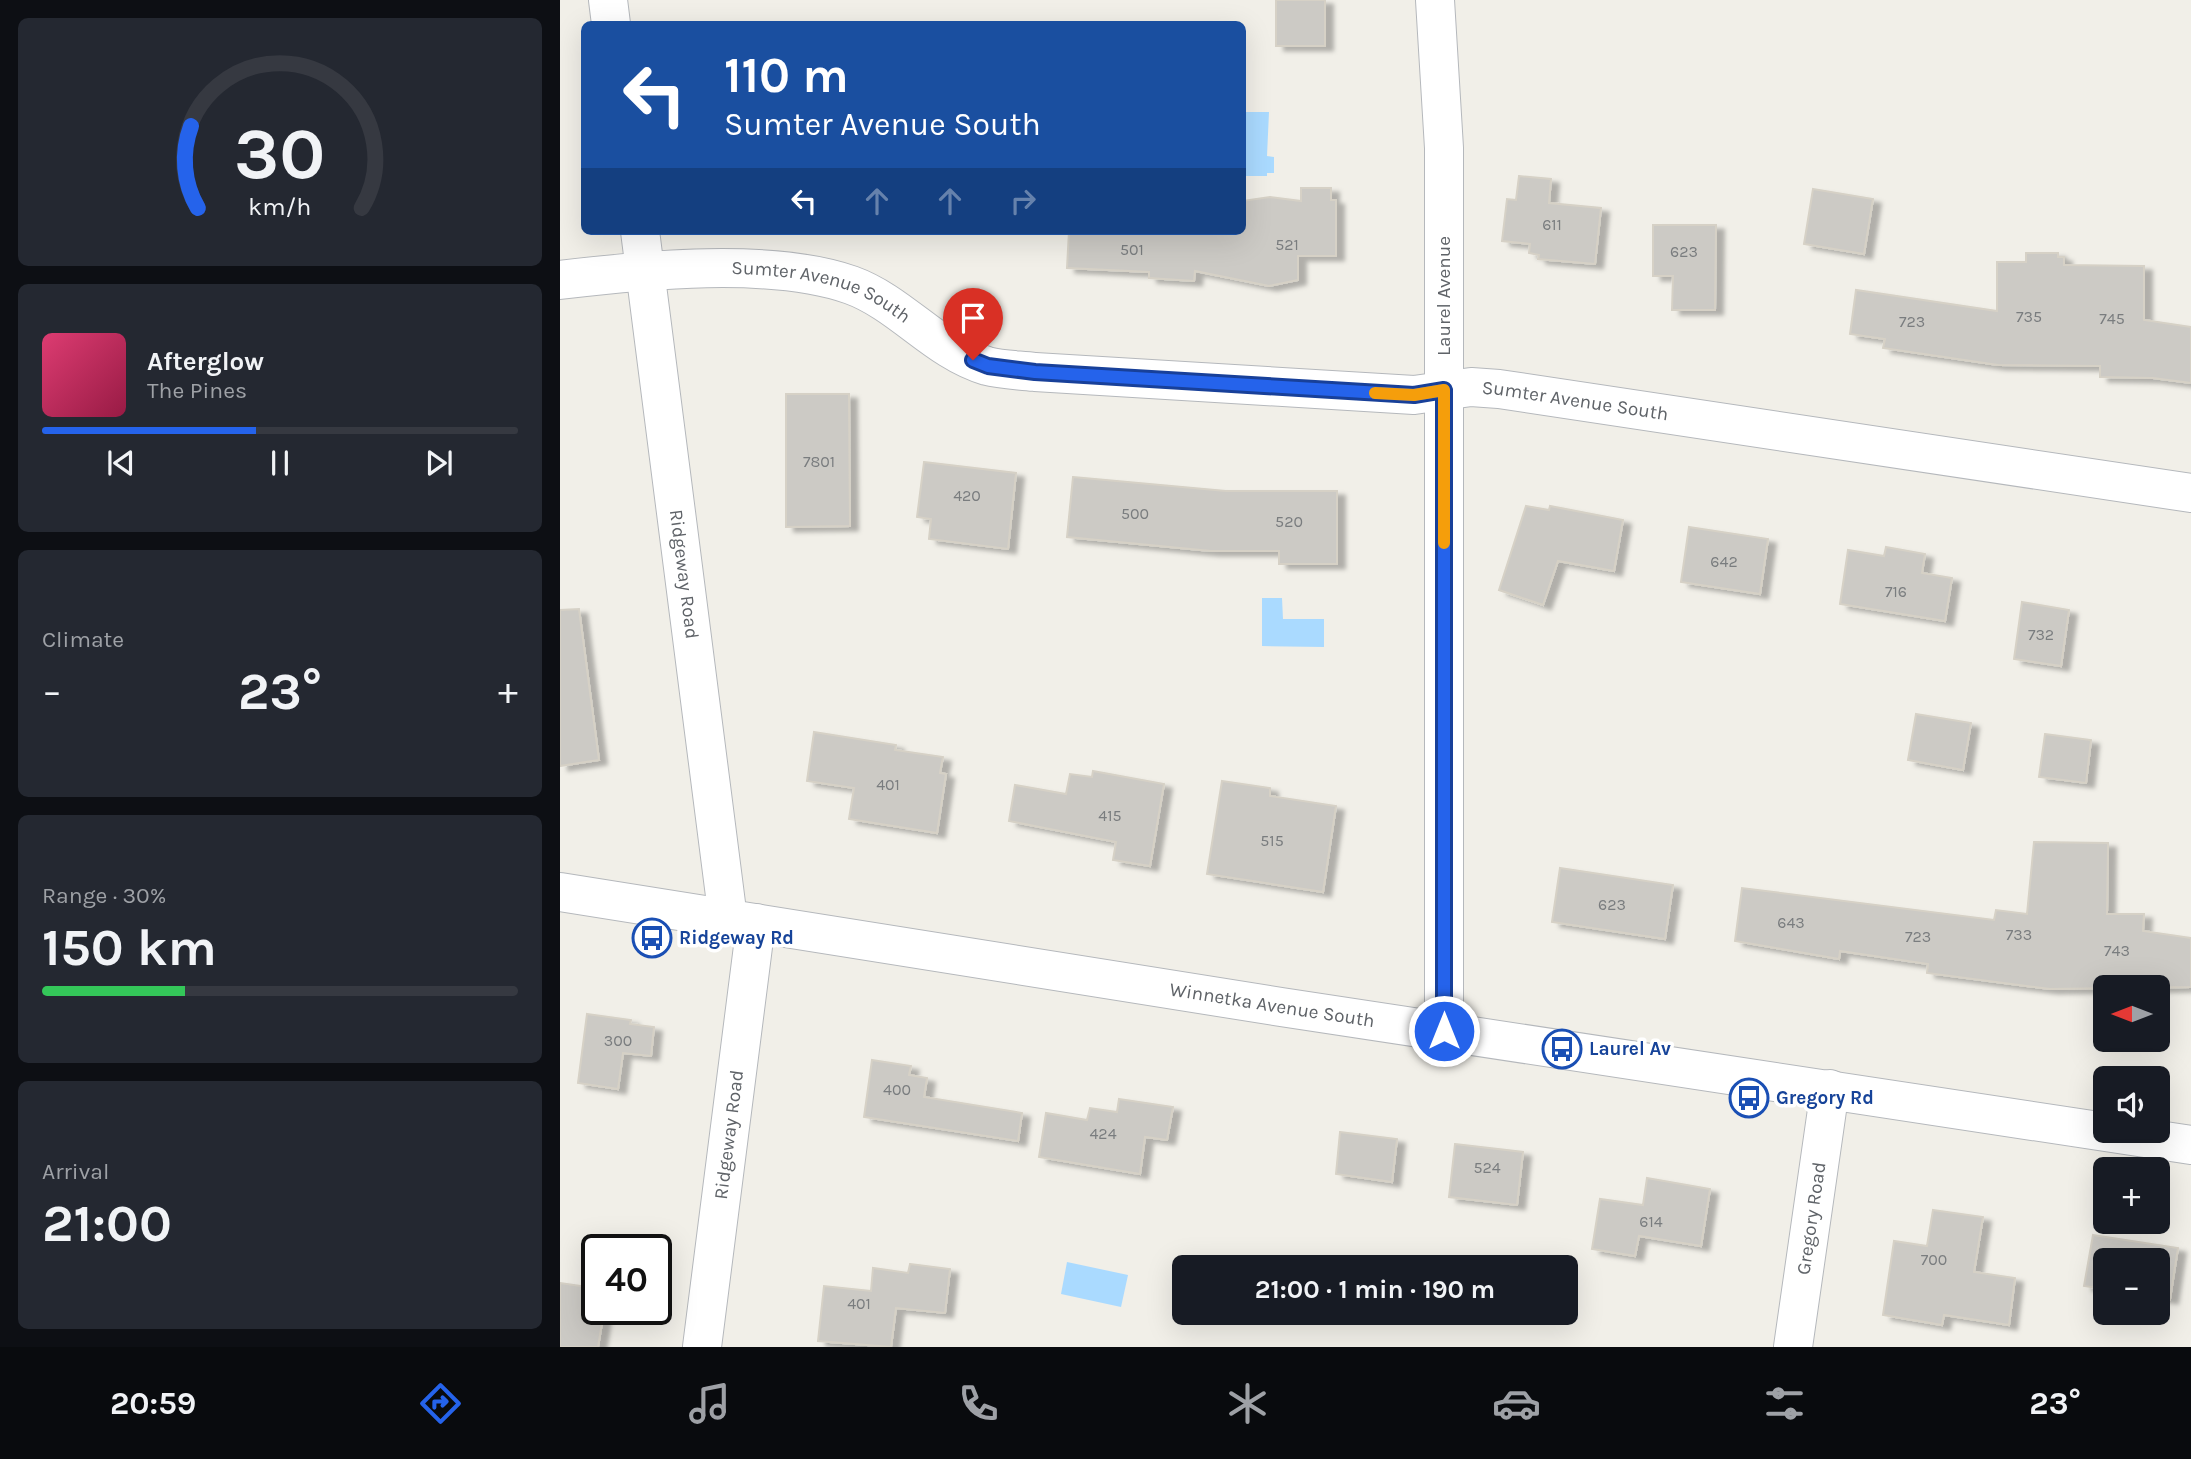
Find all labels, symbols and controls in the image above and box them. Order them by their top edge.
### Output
text: 110 m [724,47,849,104]
icon: left [609,49,700,140]
text: Sumter Avenue South [724,106,1041,143]
text: 30 [234,111,326,196]
icon: left [785,182,823,220]
icon: ahead [858,182,896,220]
icon: ahead [931,182,969,220]
icon: right [1004,182,1042,220]
text: km/h [248,192,312,221]
house number: 611 [1542,215,1562,234]
house number: 521 [1275,235,1299,254]
street label: Laurel Avenue [1433,236,1455,356]
house number: 501 [1120,240,1144,259]
house number: 623 [1670,242,1698,261]
street label: Sumter Avenue South [731,257,915,328]
pin [943,288,1003,360]
icon: arrive [954,299,992,337]
house number: 735 [2016,307,2042,326]
house number: 745 [2099,309,2125,328]
house number: 723 [1899,312,1925,331]
text: Afterglow [147,346,264,377]
text: The Pines [147,377,247,404]
street label: Sumter Avenue South [1481,377,1670,425]
icon: previous [102,444,140,482]
icon: pause [261,444,299,482]
icon: next [420,444,458,482]
house number: 7801 [803,452,835,471]
house number: 420 [953,486,981,505]
house number: 500 [1121,504,1149,523]
street label: Ridgeway Road [665,508,703,640]
house number: 520 [1275,512,1303,531]
house number: 642 [1710,552,1738,571]
house number: 716 [1885,582,1907,601]
house number: 732 [2028,625,2054,644]
text: Climate [42,626,124,653]
text: 23° [238,661,322,722]
text: − [42,669,62,714]
text: + [498,669,518,714]
house number: 401 [876,775,900,794]
house number: 415 [1098,806,1122,825]
house number: 515 [1260,831,1284,850]
text: Range · 30% [42,882,166,909]
house number: 623 [1598,895,1626,914]
house number: 643 [1777,913,1805,932]
text: 150 km [42,917,217,978]
bus stop icon: Ridgeway Rd [631,917,673,959]
house number: 733 [2006,925,2032,944]
place label: Ridgeway Rd [679,927,794,949]
house number: 723 [1905,927,1931,946]
house number: 743 [2104,941,2130,960]
north arrow [2093,975,2170,1052]
map controls [2093,975,2170,1325]
street label: Winnetka Avenue South [1168,978,1376,1032]
position arrow [1407,994,1481,1068]
bus stop icon: Laurel Av [1541,1028,1583,1070]
house number: 300 [604,1031,632,1050]
place label: Laurel Av [1589,1038,1671,1060]
button: sound [2093,1066,2170,1143]
street label: Ridgeway Road [710,1069,748,1201]
bus stop icon: Gregory Rd [1728,1077,1770,1119]
house number: 400 [883,1080,911,1099]
place label: Gregory Rd [1776,1087,1874,1109]
house number: 424 [1089,1124,1117,1143]
button: + [2093,1157,2170,1234]
text: Arrival [42,1158,109,1185]
house number: 524 [1473,1158,1501,1177]
street label: Gregory Road [1792,1160,1830,1276]
text: 21:00 [42,1193,172,1254]
house number: 614 [1639,1212,1663,1231]
speed limit sign: 40 [581,1234,672,1325]
button: − [2093,1248,2170,1325]
house number: 700 [1921,1250,1947,1269]
text: 21:00 · 1 min · 190 m [1255,1274,1495,1305]
house number: 401 [847,1294,871,1313]
icon: directions [416,1379,465,1428]
icon: music [685,1379,734,1428]
icon: phone [954,1379,1003,1428]
icon: climate [1223,1379,1272,1428]
icon: car [1492,1379,1541,1428]
icon: filters [1760,1379,1809,1428]
text: 20:59 [110,1385,196,1422]
text: 23° [2029,1385,2081,1422]

